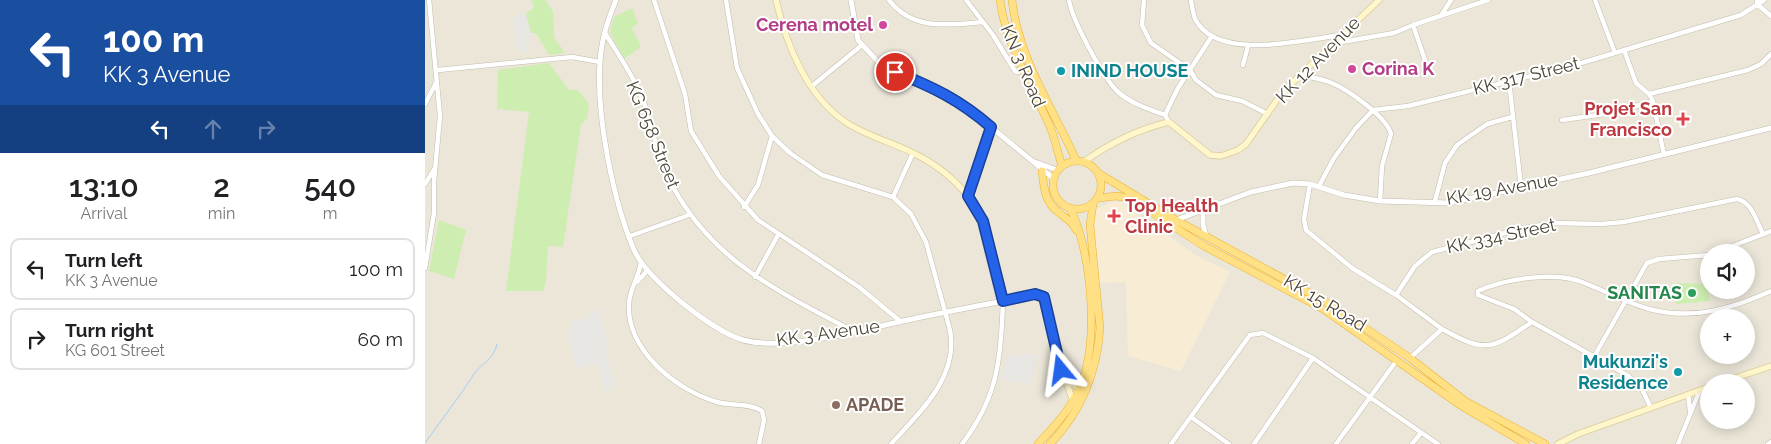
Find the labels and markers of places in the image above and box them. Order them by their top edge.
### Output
place label: Cerena motel [756,14,873,35]
marker: Cerena motel [877,19,889,31]
pin [874,51,916,93]
place label: Corina K [1362,58,1435,79]
place label: ININD HOUSE [1071,60,1189,81]
marker: Corina K [1346,63,1358,75]
marker: ININD HOUSE [1055,65,1067,77]
place label: Projet San Francisco [1584,98,1672,140]
marker: Projet San Francisco [1676,112,1690,126]
place label: Top Health Clinic [1125,195,1219,237]
marker: Top Health Clinic [1107,209,1121,223]
place label: SANITAS [1607,282,1682,303]
marker: SANITAS [1686,287,1698,299]
place label: Mukunzi's Residence [1578,351,1668,393]
marker: Mukunzi's Residence [1672,366,1684,378]
place label: APADE [846,394,904,415]
marker: APADE [830,399,842,411]

